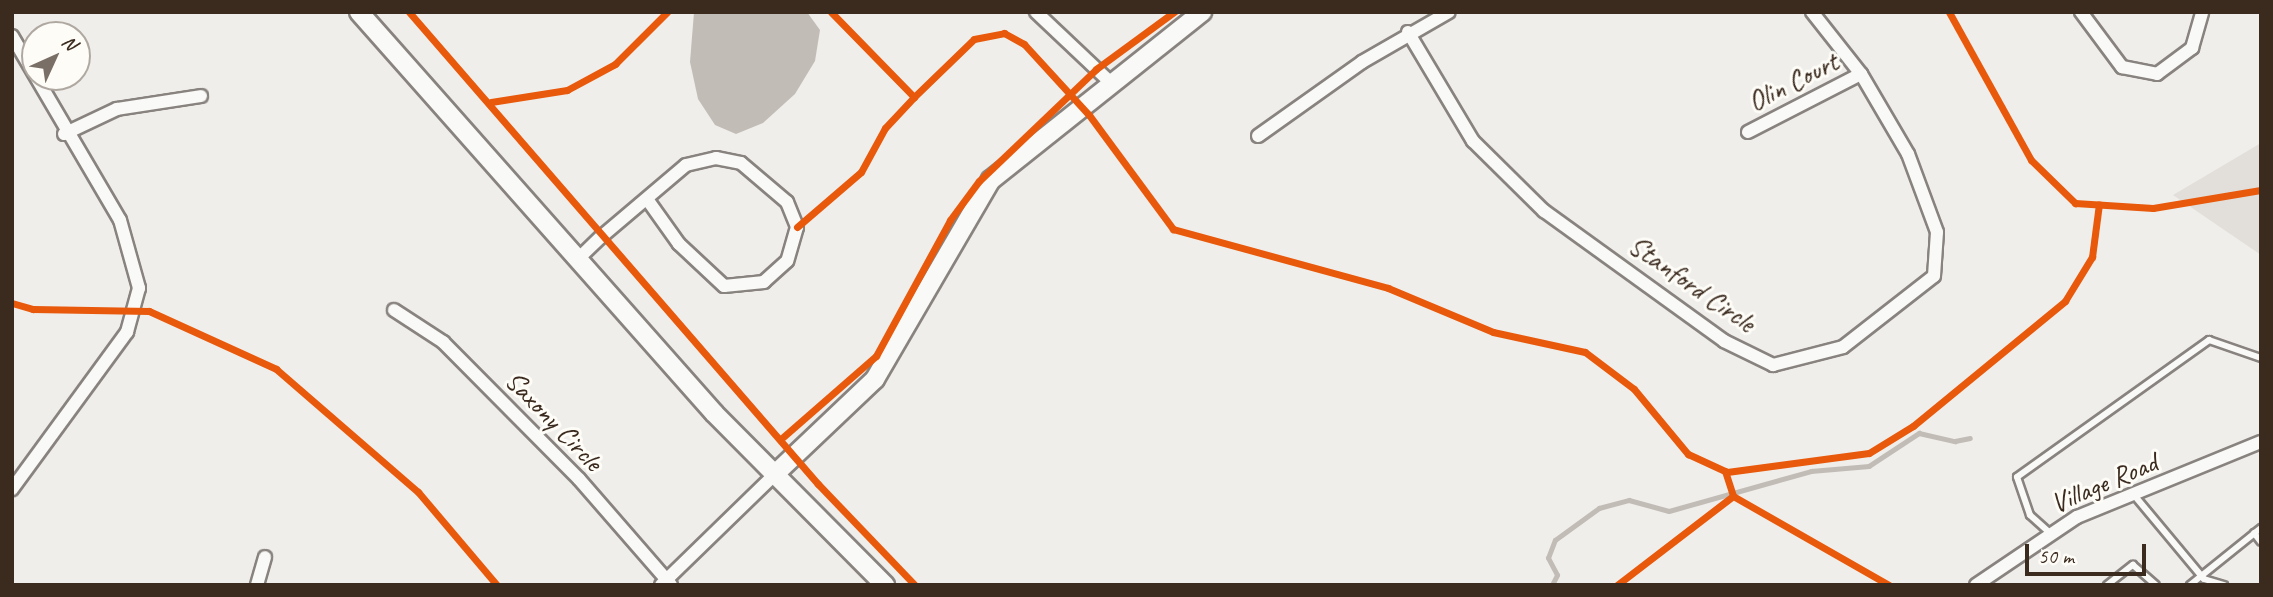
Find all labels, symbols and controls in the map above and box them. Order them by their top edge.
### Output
north arrow [21,21,91,91]
text: N [57,30,82,55]
street label: Olin Court [1742,45,1844,119]
street label: Stanford Circle [1622,228,1762,340]
street label: Saxony Circle [498,364,610,478]
street label: Village Road [2046,446,2162,520]
scale bar [2028,530,2149,574]
text: 50 m [2038,543,2074,569]

